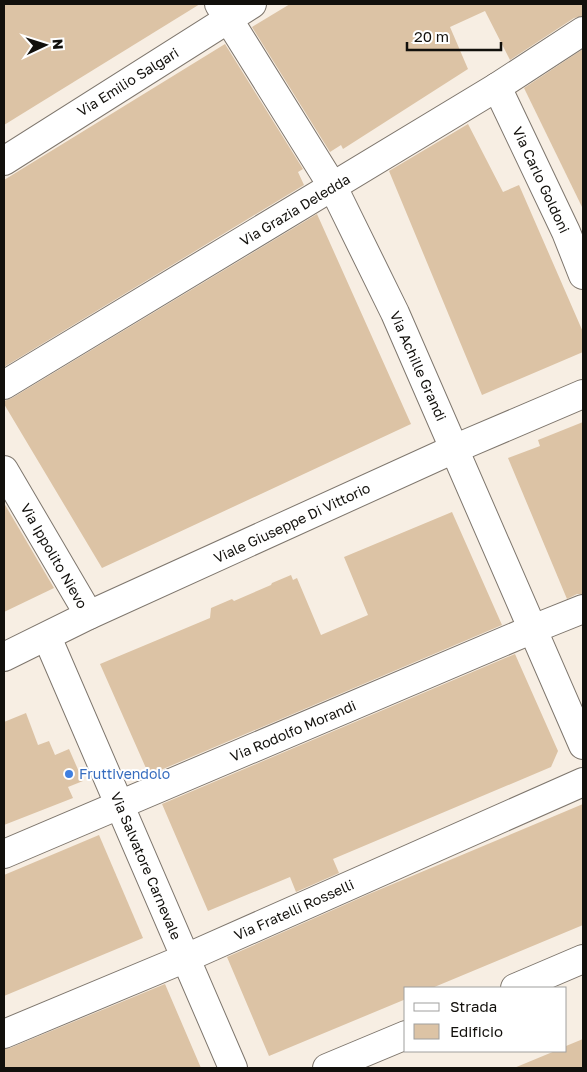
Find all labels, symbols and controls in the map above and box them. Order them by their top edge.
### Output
north arrow [20,20,70,70]
scale bar [407,20,501,52]
text: 20 m [414,27,449,45]
text: N [50,38,67,50]
street label: Via Emilio Salgari [74,44,182,120]
street label: Via Carlo Goldoni [509,124,574,236]
street label: Via Grazia Deledda [237,170,353,249]
street label: Via Achille Grandi [387,308,450,423]
street label: Viale Giuseppe Di Vittorio [211,479,373,566]
street label: Via Ippolito Nievo [17,500,91,611]
street label: Via Rodolfo Morandi [227,696,358,765]
place label: Fruttivendolo [79,765,170,782]
marker: Fruttivendolo [63,768,75,780]
street label: Via Salvatore Carnevale [108,789,185,942]
street label: Via Fratelli Rosselli [231,875,356,944]
legend [404,987,567,1052]
text: Strada [450,997,497,1015]
text: Edificio [450,1022,503,1040]

